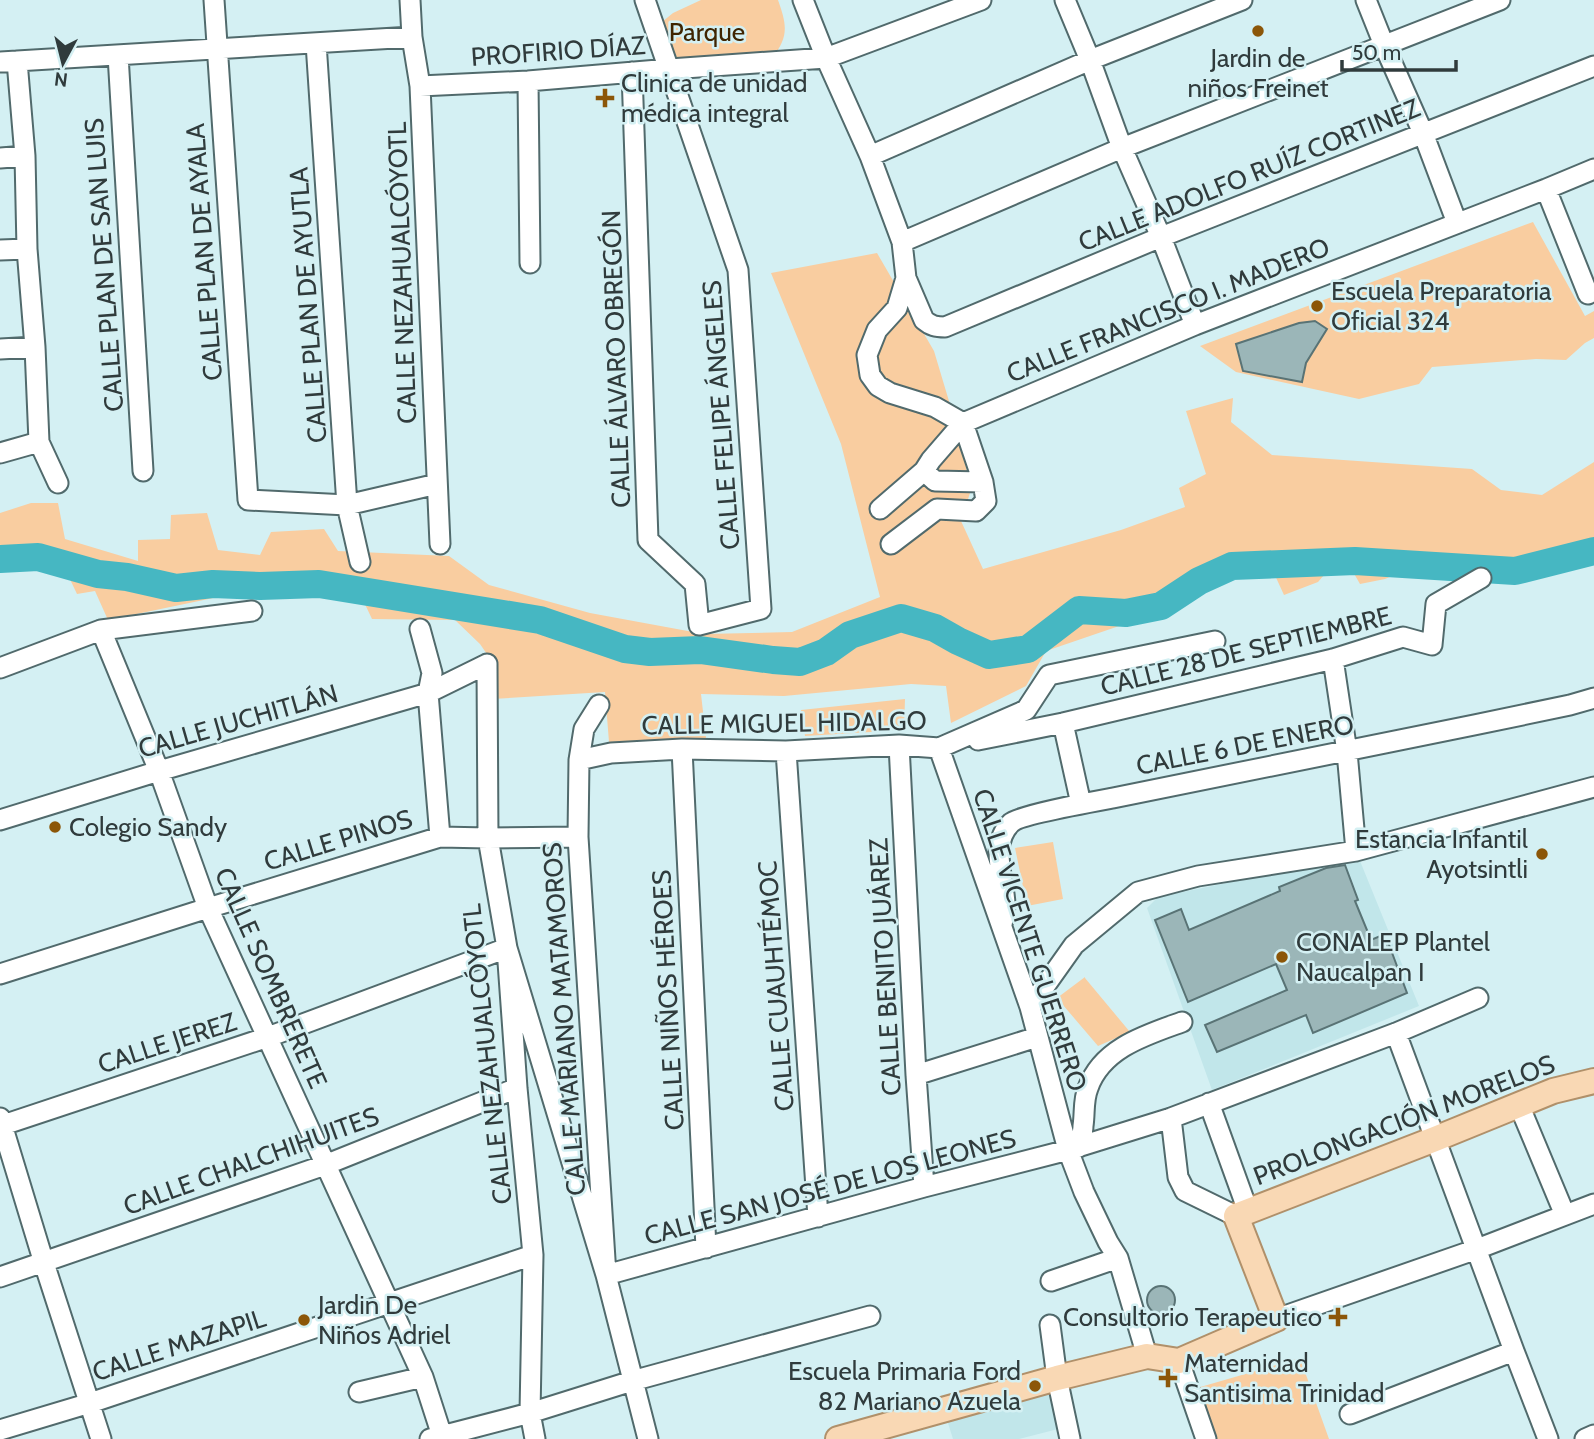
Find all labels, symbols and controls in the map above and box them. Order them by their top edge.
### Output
park label: Parque [669,16,745,48]
marker: Jardin de niños Freinet [1250,23,1266,39]
north arrow [28,28,98,98]
scale bar [1342,28,1456,72]
street label: PROFIRIO DÍAZ [470,29,647,73]
text: 50 m [1352,40,1401,65]
place label: Jardin de niños Freinet [1187,42,1329,104]
text: N [53,67,69,92]
place label: Clinica de unidad médica integral [621,67,807,129]
marker: Clinica de unidad médica integral [595,88,615,108]
street label: CALLE ADOLFO RUÍZ CORTINEZ [1074,91,1425,258]
street label: CALLE PLAN DE SAN LUIS [78,117,130,413]
street label: CALLE PLAN DE AYALA [179,122,229,382]
street label: CALLE NEZAHUALCÓYOTL [381,122,423,424]
street label: CALLE PLAN DE AYUTLA [282,166,334,444]
street label: CALLE ÁLVARO OBREGÓN [595,210,637,508]
street label: CALLE FRANCISCO I. MADERO [1002,230,1334,390]
place label: Escuela Preparatoria Oficial 324 [1331,275,1552,337]
street label: CALLE FELIPE ÁNGELES [696,279,746,551]
marker: Escuela Preparatoria Oficial 324 [1309,298,1325,314]
street label: CALLE 28 DE SEPTIEMBRE [1097,599,1395,703]
street label: CALLE JUCHITLÁN [135,677,341,765]
street label: CALLE MIGUEL HIDALGO [641,705,927,741]
street label: CALLE 6 DE ENERO [1134,708,1356,782]
street label: CALLE VICENTE GUERRERO [966,785,1094,1095]
street label: CALLE PINOS [260,802,416,878]
place label: Colegio Sandy [69,811,227,843]
marker: Colegio Sandy [47,819,63,835]
place label: Estancia Infantil Ayotsintli [1355,823,1528,885]
street label: CALLE BENITO JUÁREZ [862,837,908,1097]
street label: CALLE MARIANO MATAMOROS [536,841,592,1197]
marker: Estancia Infantil Ayotsintli [1534,846,1550,862]
street label: CALLE CUAUHTÉMOC [751,860,801,1112]
street label: CALLE SOMBRERETE [208,863,334,1093]
street label: CALLE NIÑOS HÉROES [645,869,691,1131]
street label: CALLE NEZAHUALCÓYOTL [455,902,519,1206]
place label: CONALEP Plantel Naucalpan I [1296,926,1490,988]
marker: CONALEP Plantel Naucalpan I [1274,949,1290,965]
street label: CALLE JEREZ [94,1005,241,1080]
street label: PROLONGACIÓN MORELOS [1249,1048,1559,1192]
street label: CALLE CHALCHIHUITES [119,1100,383,1222]
street label: CALLE SAN JOSÉ DE LOS LEONES [641,1122,1019,1252]
place label: Jardin De Niños Adriel [317,1289,450,1351]
place label: Consultorio Terapeutico [1063,1301,1322,1333]
street label: CALLE MAZAPIL [88,1302,270,1388]
marker: Consultorio Terapeutico [1328,1307,1348,1327]
marker: Jardin De Niños Adriel [296,1312,312,1328]
place label: Maternidad Santisima Trinidad [1184,1347,1384,1409]
place label: Escuela Primaria Ford 82 Mariano Azuela [788,1355,1022,1417]
marker: Maternidad Santisima Trinidad [1158,1368,1178,1388]
marker: Escuela Primaria Ford 82 Mariano Azuela [1027,1378,1043,1394]

